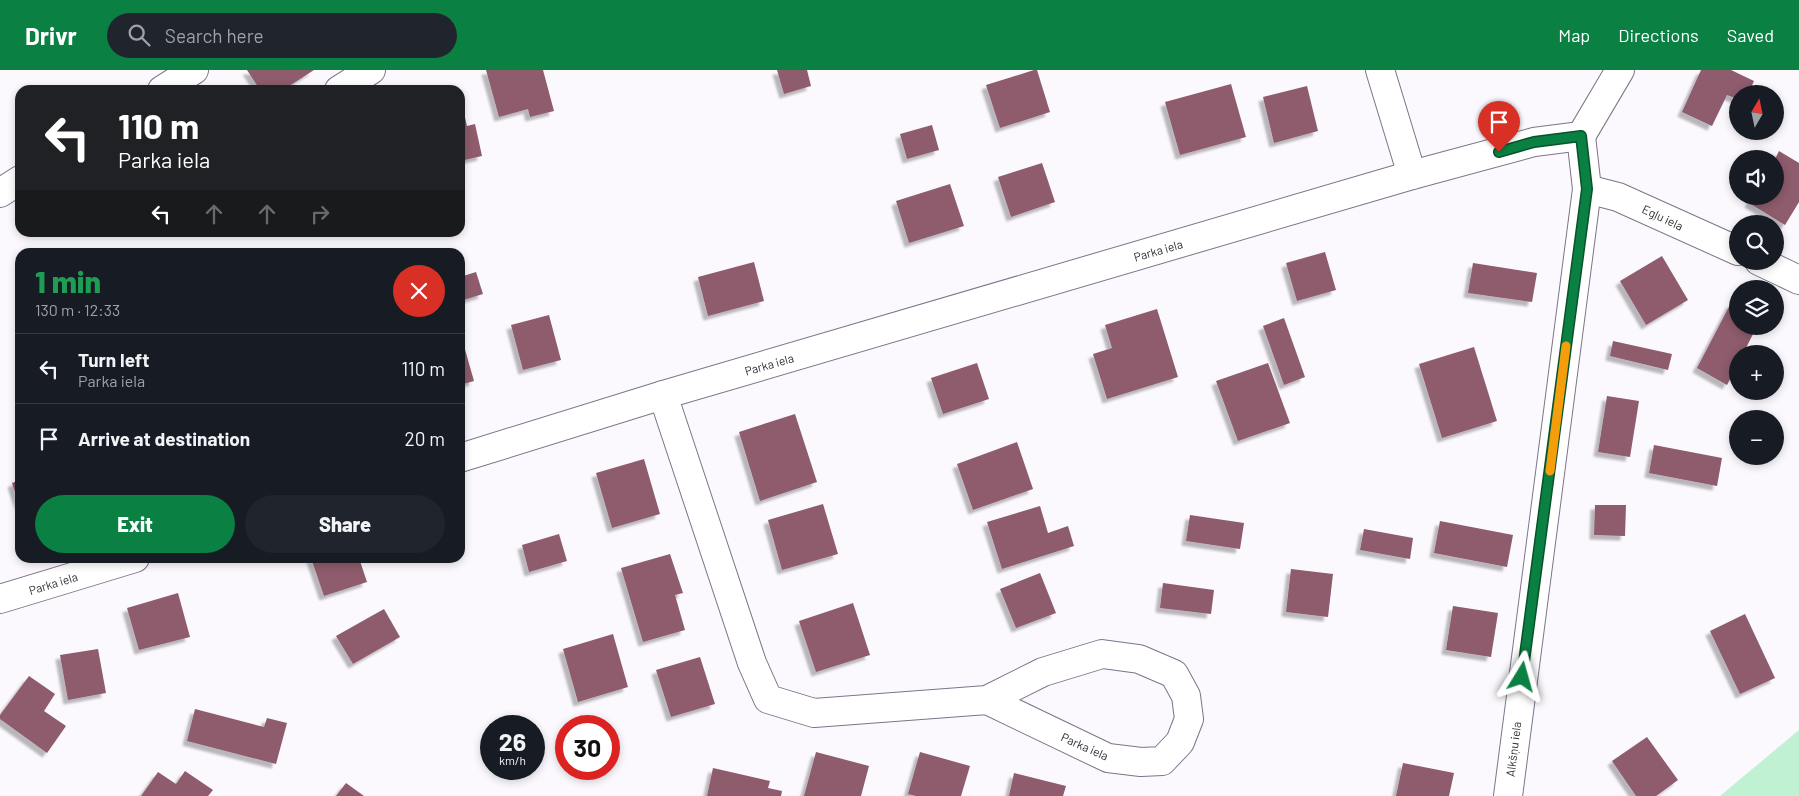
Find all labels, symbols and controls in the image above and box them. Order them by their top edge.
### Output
search box [107,13,457,58]
text: Drivr [25,21,77,50]
icon: search [125,21,153,49]
text: Search here [165,24,264,47]
text: Map [1558,24,1590,46]
text: Directions [1618,24,1699,46]
text: Saved [1727,24,1774,46]
north arrow [1729,85,1784,140]
map controls [1729,85,1784,465]
pin [1478,101,1520,152]
text: 110 m [118,104,199,146]
icon: left [35,105,100,170]
icon: arrive [1485,108,1513,136]
text: Parka iela [118,146,210,172]
button: sound [1729,150,1784,205]
icon: left [147,200,175,228]
icon: ahead [200,200,228,228]
icon: ahead [253,200,281,228]
icon: right [306,200,334,228]
street label: Egļu iela [1640,201,1686,233]
button: search [1729,215,1784,270]
street label: Parka iela [1132,236,1184,264]
text: 1 min [35,263,101,299]
button: close [393,265,445,317]
button: layers [1729,280,1784,335]
text: 130 m · 12:33 [35,300,120,319]
button: + [1729,345,1784,400]
text: Turn left [78,348,149,371]
street label: Parka iela [743,350,795,378]
icon: left [35,355,63,383]
text: 110 m [401,357,445,380]
text: Parka iela [78,371,145,390]
button: − [1729,410,1784,465]
icon: arrive [35,425,63,453]
text: Arrive at destination [78,427,250,450]
text: 20 m [405,427,445,450]
button: Exit [35,495,235,553]
button: Share [245,495,445,553]
street label: Parka iela [27,569,79,597]
position arrow [1495,650,1547,702]
speed limit sign: 30 [555,715,620,780]
street label: Alkšņu iela [1503,721,1523,777]
text: 26 [499,726,526,756]
street label: Parka iela [1059,729,1111,763]
text: km/h [499,753,526,767]

